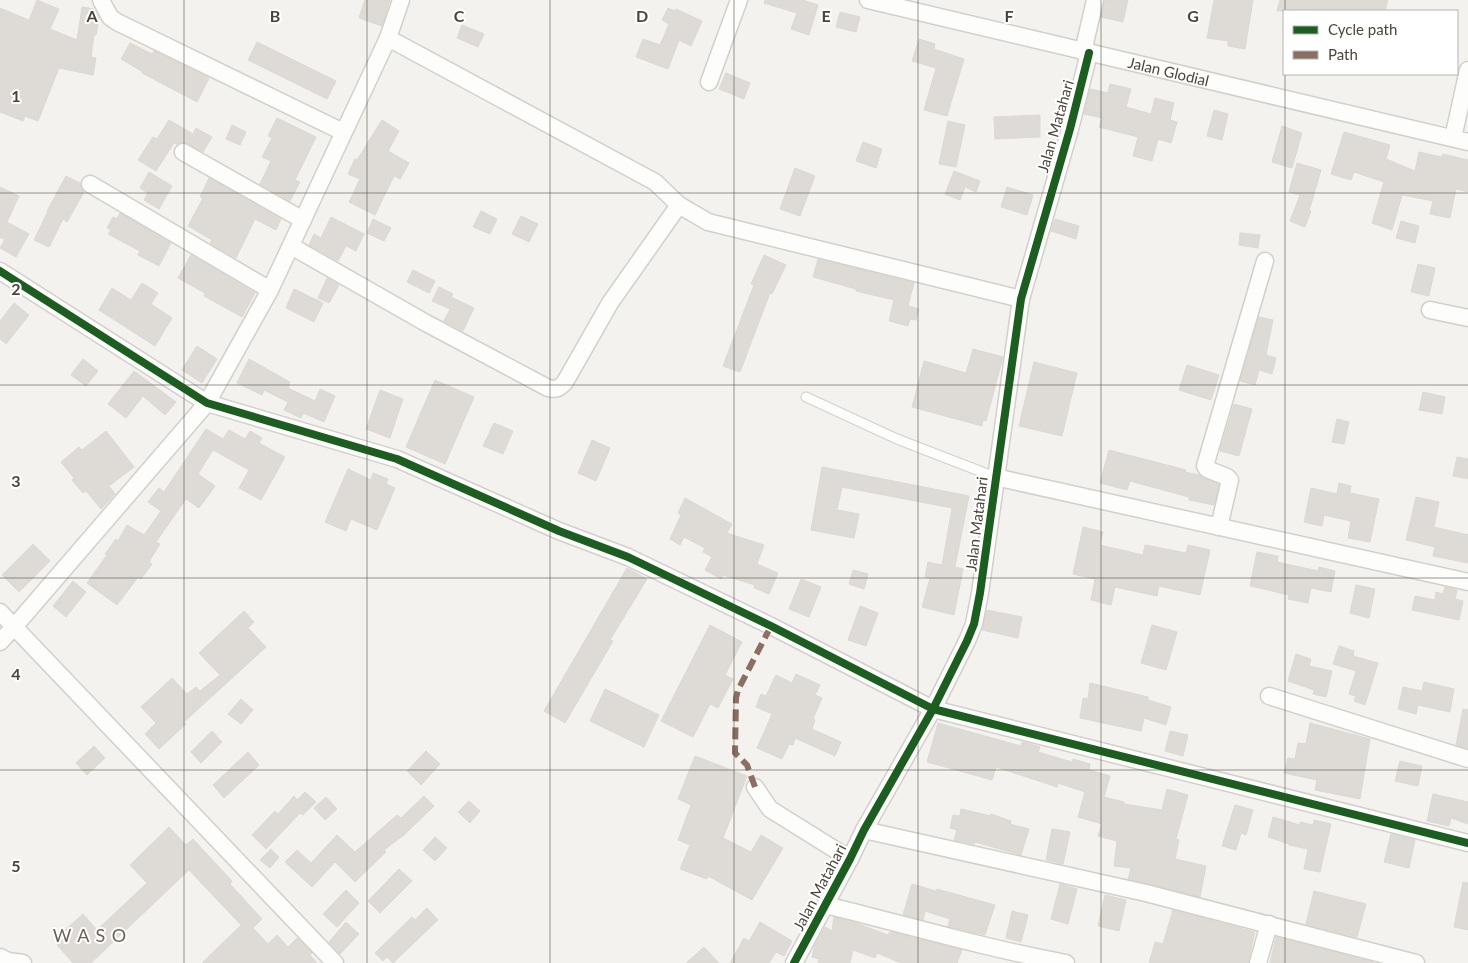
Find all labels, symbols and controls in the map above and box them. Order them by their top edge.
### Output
text: A [85,6,98,25]
text: B [270,6,280,25]
text: C [454,6,465,25]
text: D [636,6,648,25]
text: E [821,6,831,25]
text: F [1004,6,1014,25]
text: G [1187,6,1199,25]
legend [1283,10,1458,75]
text: Cycle path [1328,20,1397,38]
text: Path [1328,45,1358,63]
street label: Jalan Glodial [1126,53,1211,89]
street label: Jalan Matahari [1033,78,1077,174]
text: 1 [11,86,21,105]
text: 2 [11,279,21,298]
text: 3 [11,471,21,490]
street label: Jalan Matahari [961,476,991,572]
text: 4 [11,664,21,683]
street label: Jalan Matahari [789,841,849,933]
text: 5 [11,856,21,875]
district label: W A S O [53,924,127,946]

